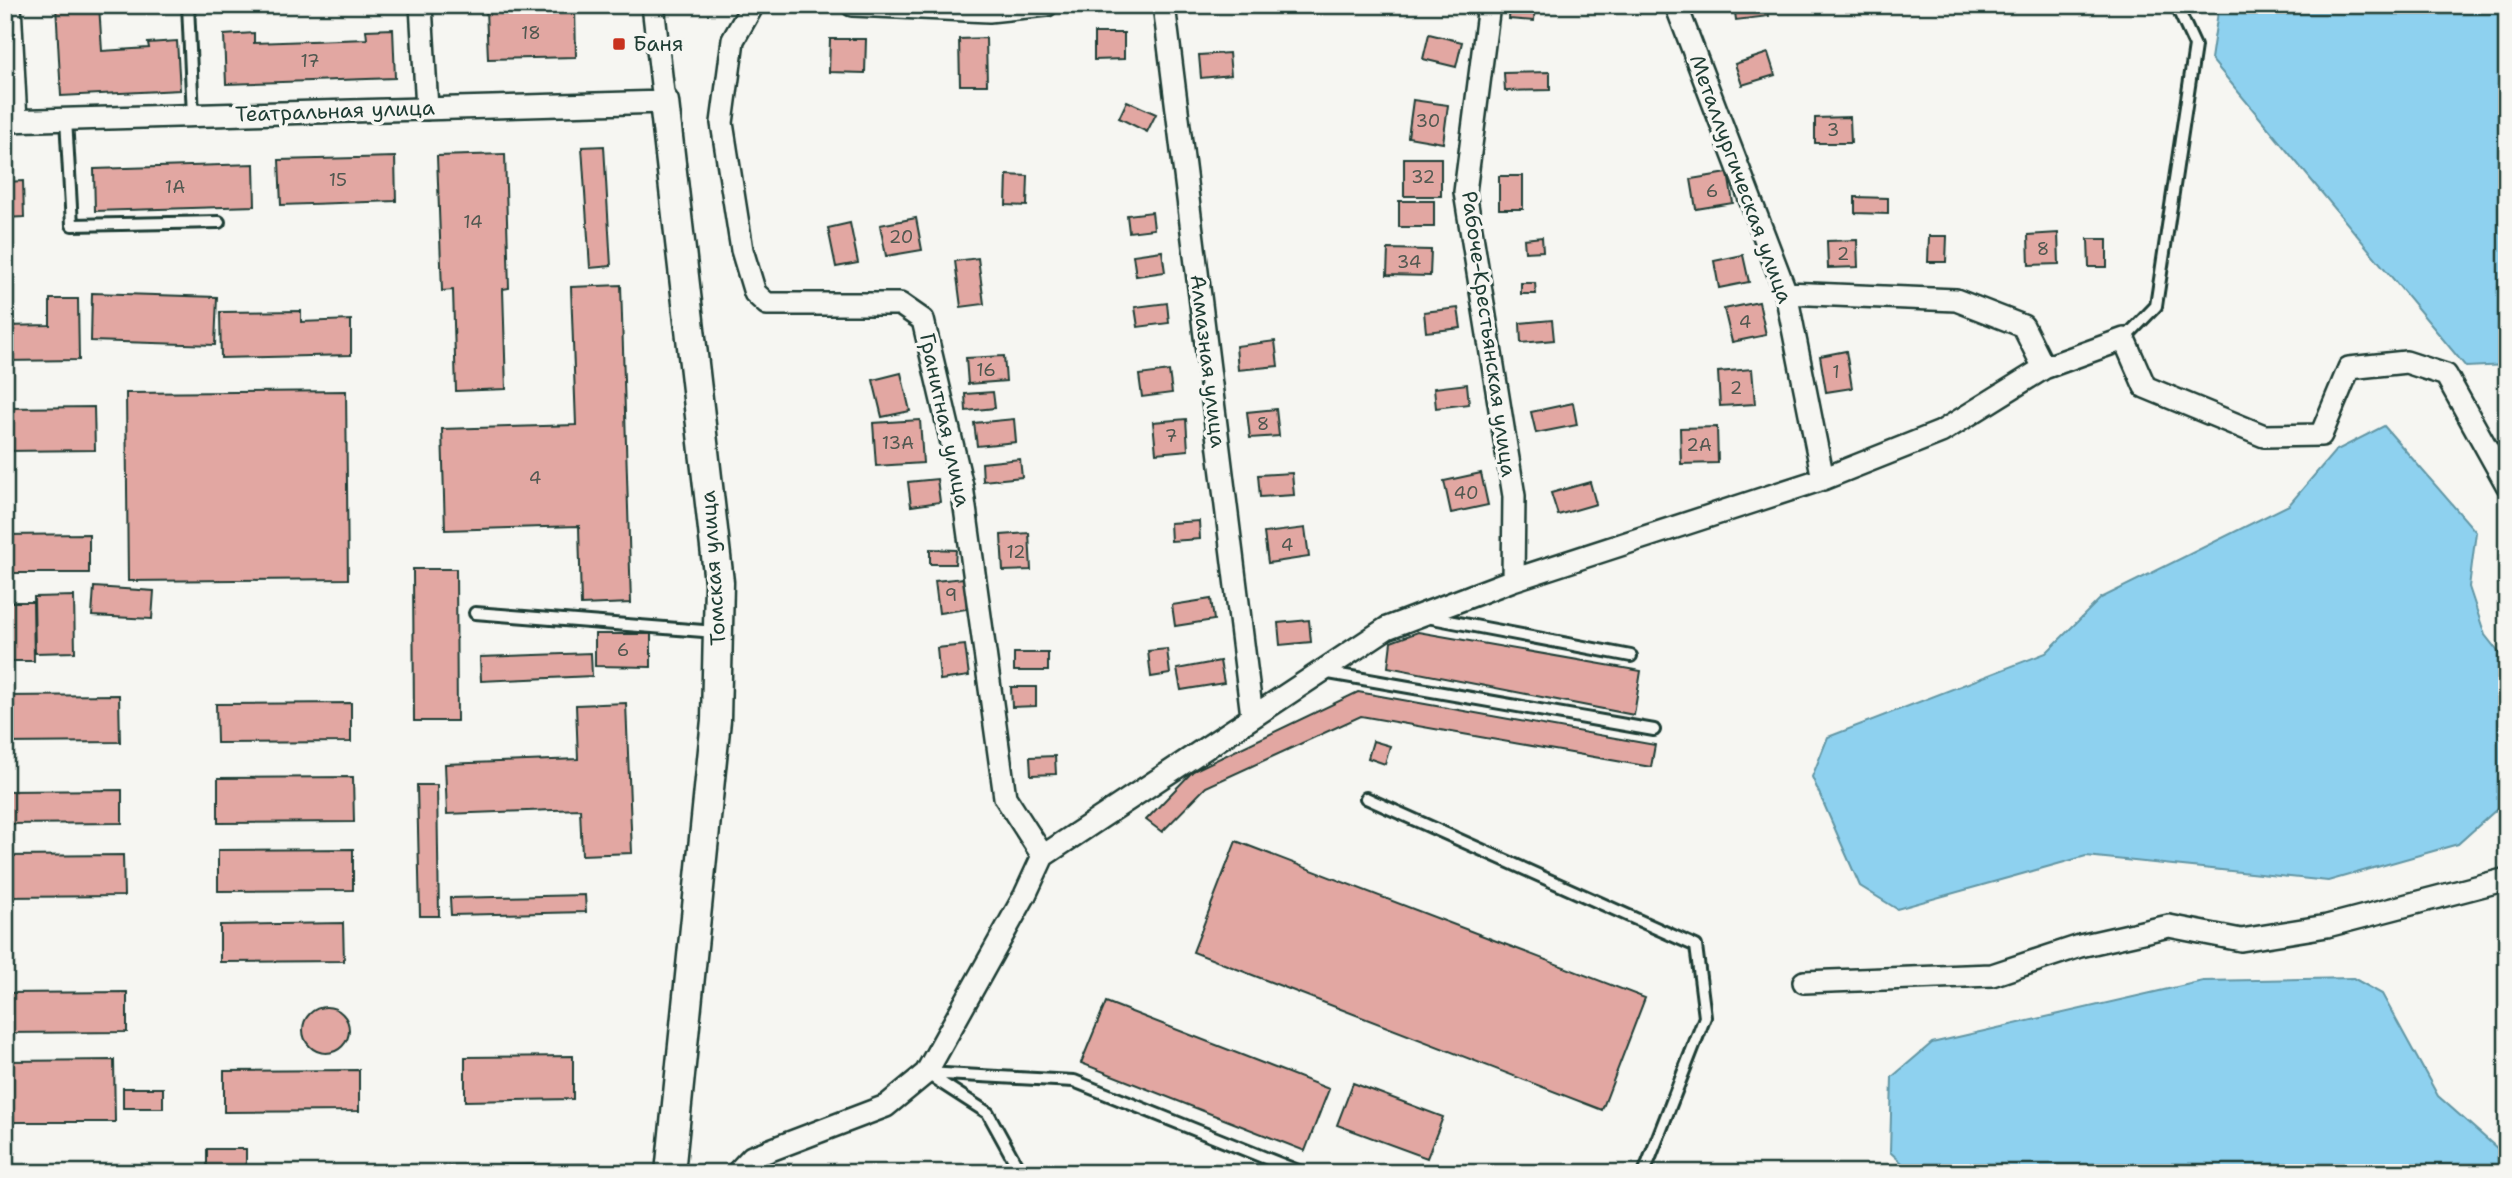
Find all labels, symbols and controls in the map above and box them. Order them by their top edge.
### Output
house number: 18 [521,21,541,45]
place label: Баня [633,30,683,58]
marker: Баня [611,36,627,52]
house number: 17 [300,49,320,73]
street label: Металлургическая улица [1683,51,1799,307]
street label: Театральная улица [235,94,435,128]
house number: 30 [1416,109,1440,133]
house number: 3 [1827,118,1839,142]
house number: 32 [1411,165,1435,189]
house number: 15 [329,168,347,192]
house number: 1А [165,175,185,199]
house number: 6 [1706,179,1718,203]
street label: Рабоче-Крестьянская улица [1455,189,1523,479]
house number: 14 [463,210,483,234]
house number: 20 [889,225,913,249]
house number: 8 [2037,237,2049,261]
house number: 2 [1837,242,1849,266]
house number: 34 [1397,250,1421,274]
street label: Алмазная улица [1183,273,1233,449]
house number: 4 [1739,310,1751,334]
street label: Гранитная улица [913,331,977,509]
house number: 16 [976,358,996,382]
house number: 1 [1832,360,1840,384]
house number: 2 [1730,376,1742,400]
house number: 8 [1257,412,1269,436]
house number: 7 [1165,424,1177,448]
house number: 13А [882,431,914,455]
house number: 2А [1686,433,1712,457]
house number: 4 [529,466,541,490]
house number: 40 [1453,481,1479,505]
street label: Томская улица [694,489,732,647]
house number: 4 [1281,533,1293,557]
house number: 12 [1006,540,1026,564]
house number: 9 [945,583,957,607]
house number: 6 [617,638,629,662]

